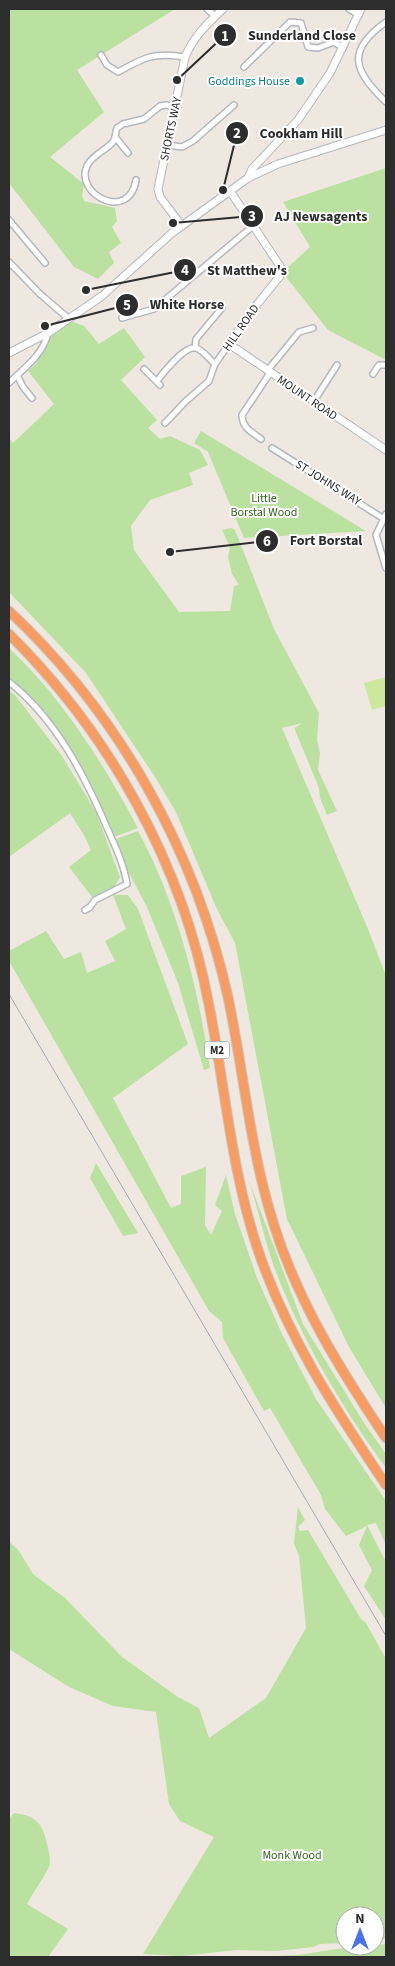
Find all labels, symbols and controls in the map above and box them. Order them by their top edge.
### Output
callout: Sunderland Close [213,21,366,50]
text: 1 [221,26,229,47]
text: Sunderland Close [248,26,356,46]
place label: Goddings House [208,73,290,90]
marker: Goddings House [294,75,306,87]
street label: SHORTS WAY [156,95,186,163]
callout: Cookham Hill [225,118,353,147]
text: 2 [233,123,241,144]
text: Cookham Hill [260,124,342,144]
callout: AJ Newsagents [240,202,377,231]
text: 3 [248,206,256,227]
text: AJ Newsagents [274,207,367,227]
callout: St Matthew's [172,255,297,284]
text: 4 [181,260,189,281]
text: St Matthew's [207,261,287,281]
callout: White Horse [115,290,234,319]
text: 5 [123,295,131,316]
text: White Horse [150,295,224,315]
street label: HILL ROAD [219,301,263,355]
street label: MOUNT ROAD [273,371,341,425]
street label: ST JOHNS WAY [292,456,364,510]
park label: Little Borstal Wood [231,490,297,521]
callout: Fort Borstal [255,526,372,555]
text: 6 [263,531,271,552]
text: Fort Borstal [290,531,362,551]
road number: M2 [204,1042,230,1058]
park label: Monk Wood [262,1847,322,1864]
north arrow [335,1906,385,1956]
text: N [355,1909,365,1929]

